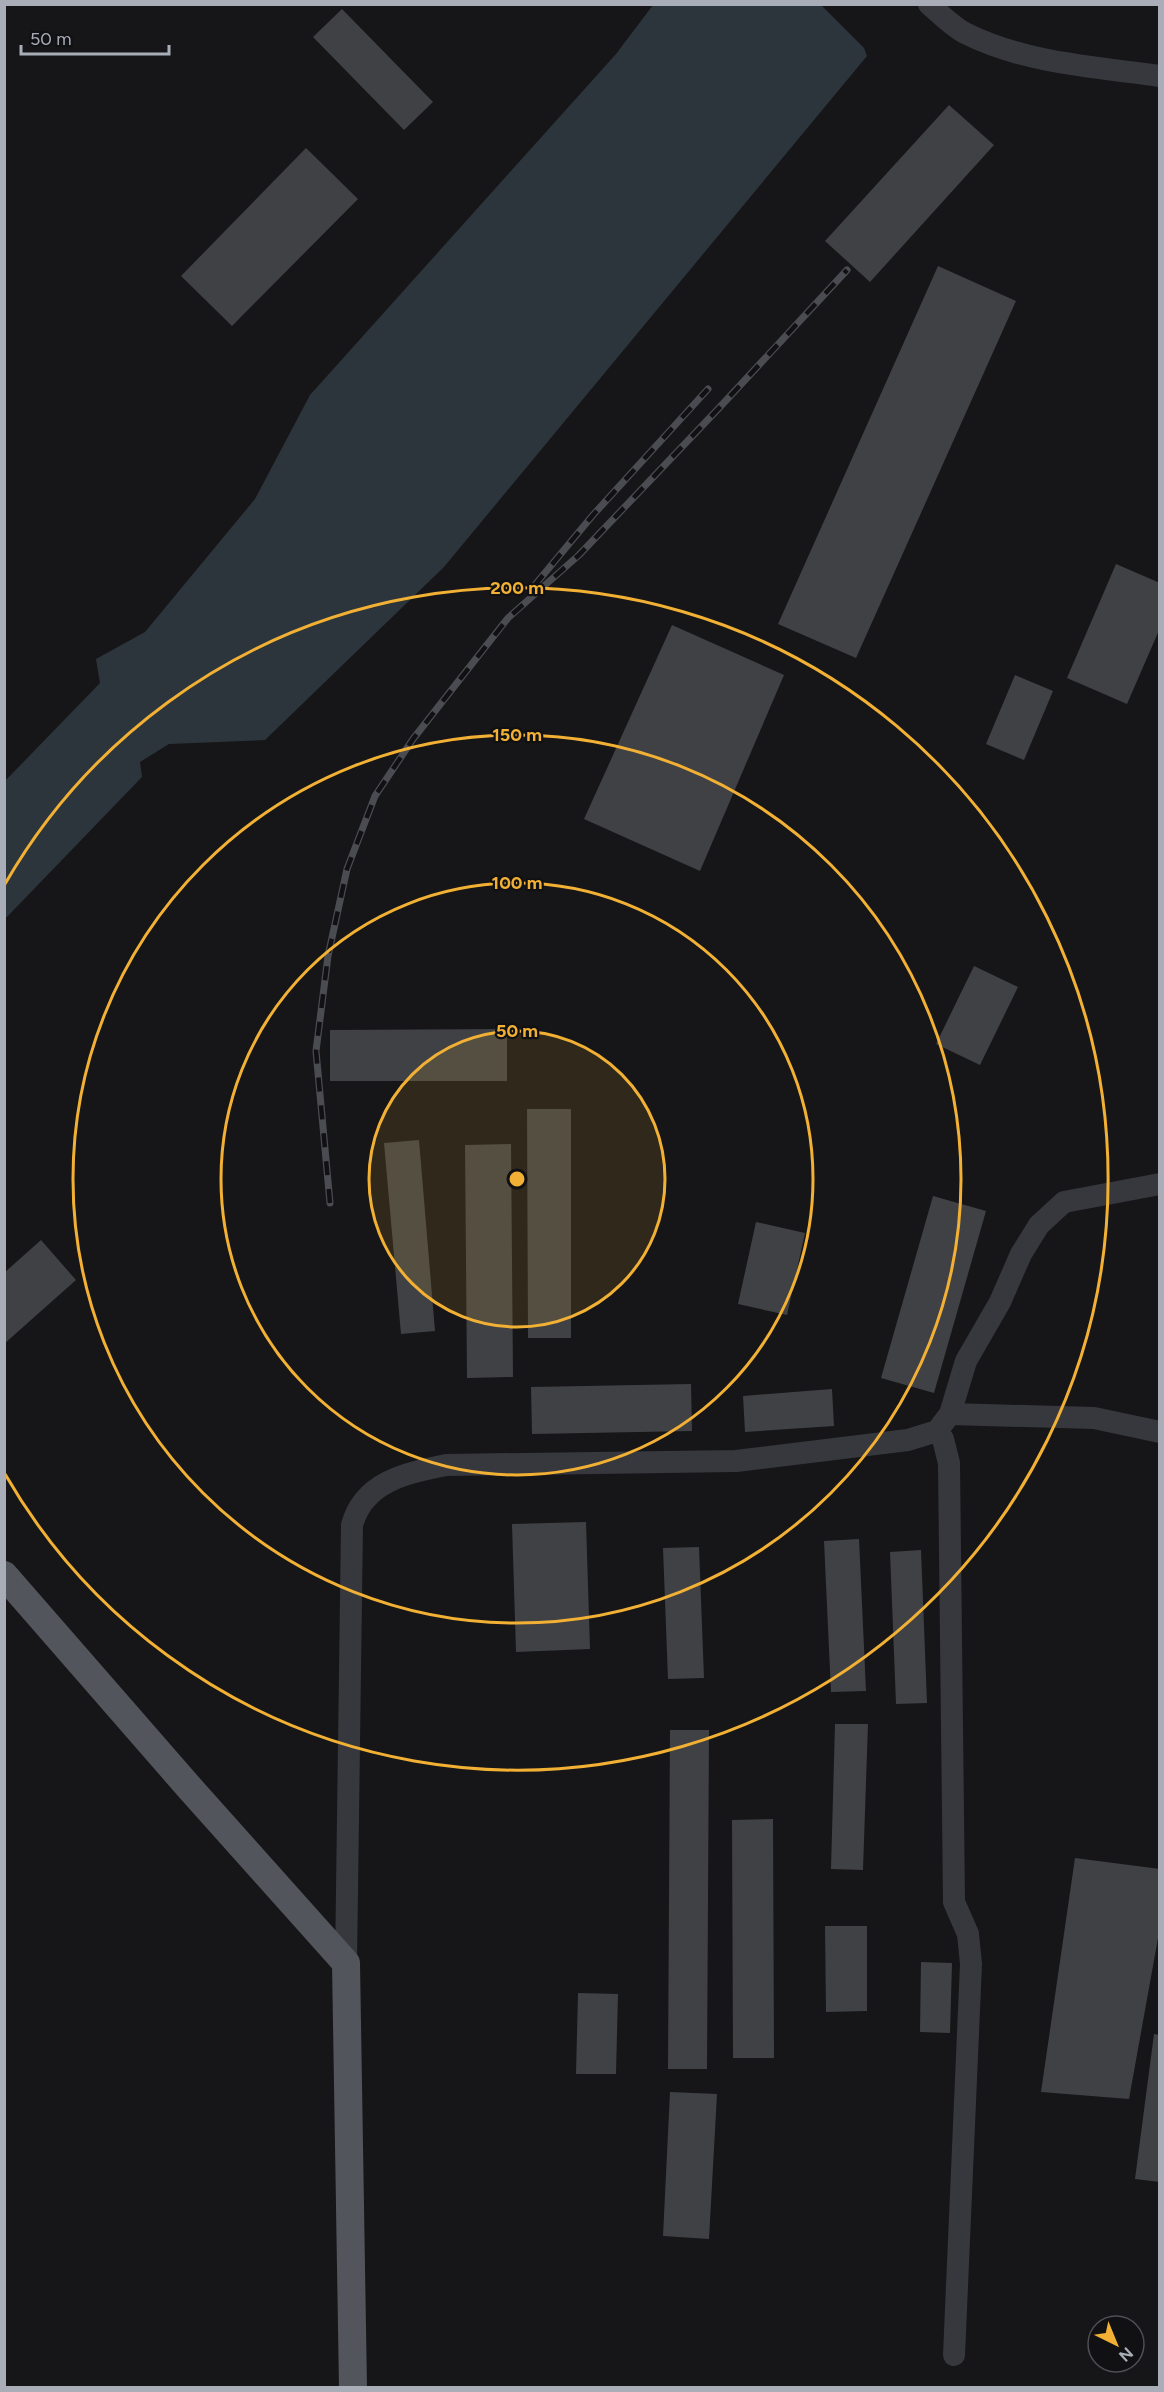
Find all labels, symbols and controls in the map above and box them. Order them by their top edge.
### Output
scale bar [21,18,170,56]
text: 50 m [30,28,72,50]
text: 200 m [490,577,544,599]
text: 150 m [492,724,542,746]
text: 100 m [492,872,542,894]
text: 50 m [496,1020,538,1042]
centre of rings [507,1169,527,1189]
north arrow [1086,2314,1146,2374]
text: N [1115,2343,1137,2366]

